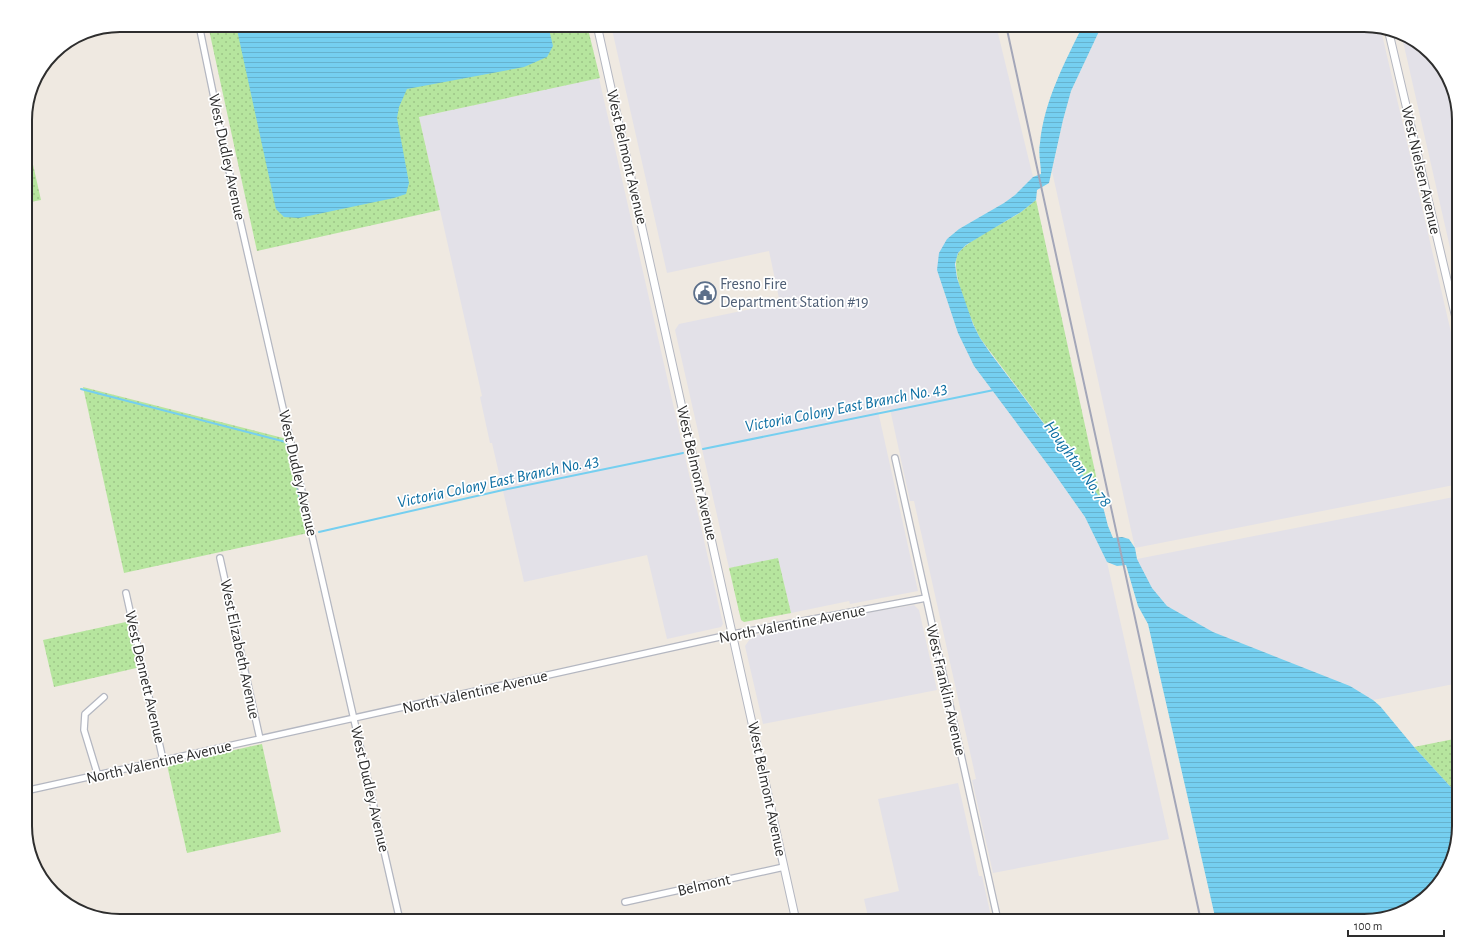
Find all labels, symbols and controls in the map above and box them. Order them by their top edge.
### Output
street label: West Belmont Avenue [604,88,650,226]
street label: West Dudley Avenue [205,92,248,222]
street label: West Nielsen Avenue [1398,104,1444,236]
place label: Fresno Fire Department Station #19 [720,276,868,310]
public building icon: Fresno Fire Department Station #19 [692,280,718,306]
water label: Victoria Colony East Branch No. 43 [743,379,949,435]
street label: West Belmont Avenue [674,404,720,542]
street label: West Dudley Avenue [275,408,320,538]
water label: Houghton No. 78 [1041,418,1115,510]
water label: Victoria Colony East Branch No. 43 [396,451,600,511]
street label: West Elizabeth Avenue [217,578,263,720]
street label: North Valentine Avenue [718,602,866,646]
street label: West Dennett Avenue [122,609,168,745]
street label: West Franklin Avenue [923,623,969,757]
street label: North Valentine Avenue [401,667,549,717]
street label: West Belmont Avenue [745,720,789,858]
street label: West Dudley Avenue [347,724,392,854]
street label: North Valentine Avenue [85,737,233,787]
street label: Belmont [676,871,732,899]
scale bar [1348,912,1444,938]
text: 100 m [1354,920,1382,932]

